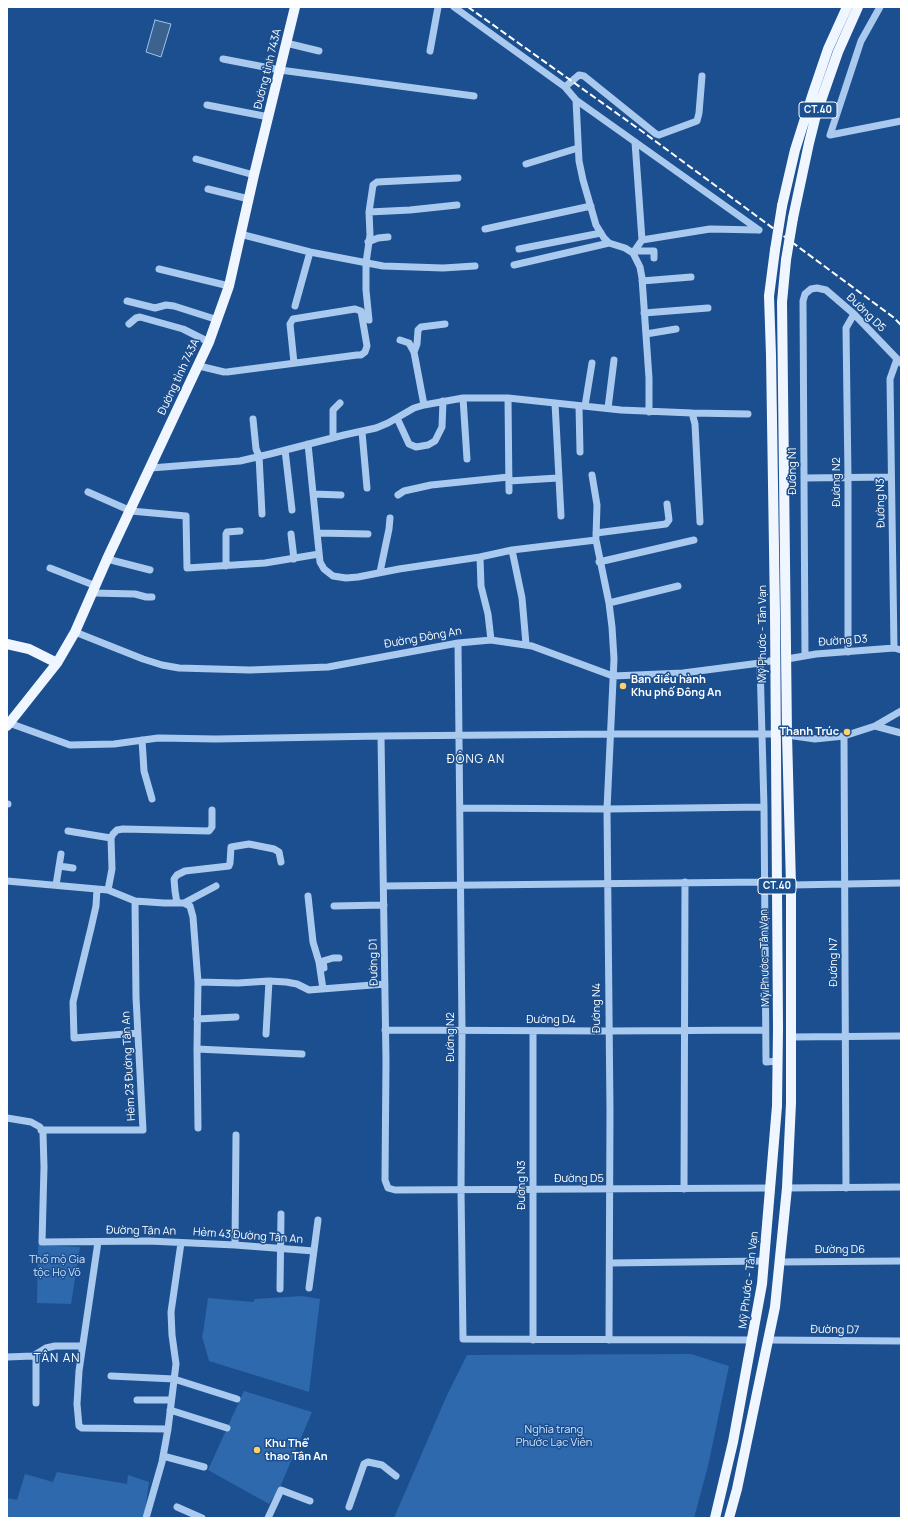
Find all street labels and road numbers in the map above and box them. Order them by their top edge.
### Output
street label: Đường tỉnh 743A [252,27,284,111]
road number: CT.40 [799,102,837,118]
street label: Đường D5 [844,291,888,335]
street label: Đường tỉnh 743A [156,337,202,417]
street label: Đường N1 [786,447,800,495]
street label: Đường N2 [830,457,844,507]
street label: Đường N3 [874,478,888,528]
street label: Mỹ Phước - Tân Vạn [756,585,770,683]
street label: Đường Đông An [383,625,463,651]
street label: Đường D3 [818,633,868,649]
road number: CT.40 [758,878,796,894]
street label: Mỹ Phước - Tân Vạn [758,909,772,1007]
street label: Đường D1 [367,938,381,986]
street label: Đường N7 [827,938,841,986]
street label: Đường N4 [590,983,604,1033]
street label: Hẻm 23 Đường Tân An [120,1011,138,1121]
street label: Đường N2 [444,1012,458,1062]
street label: Đường D4 [526,1013,576,1027]
street label: Đường N3 [515,1160,529,1210]
street label: Đường D5 [554,1172,604,1186]
street label: Đường Tân An [106,1224,176,1238]
street label: Hẻm 43 Đường Tân An [193,1226,303,1246]
street label: Mỹ Phước - Tân Vạn [736,1230,762,1330]
street label: Đường D6 [815,1243,865,1257]
street label: Đường D7 [811,1323,859,1337]

